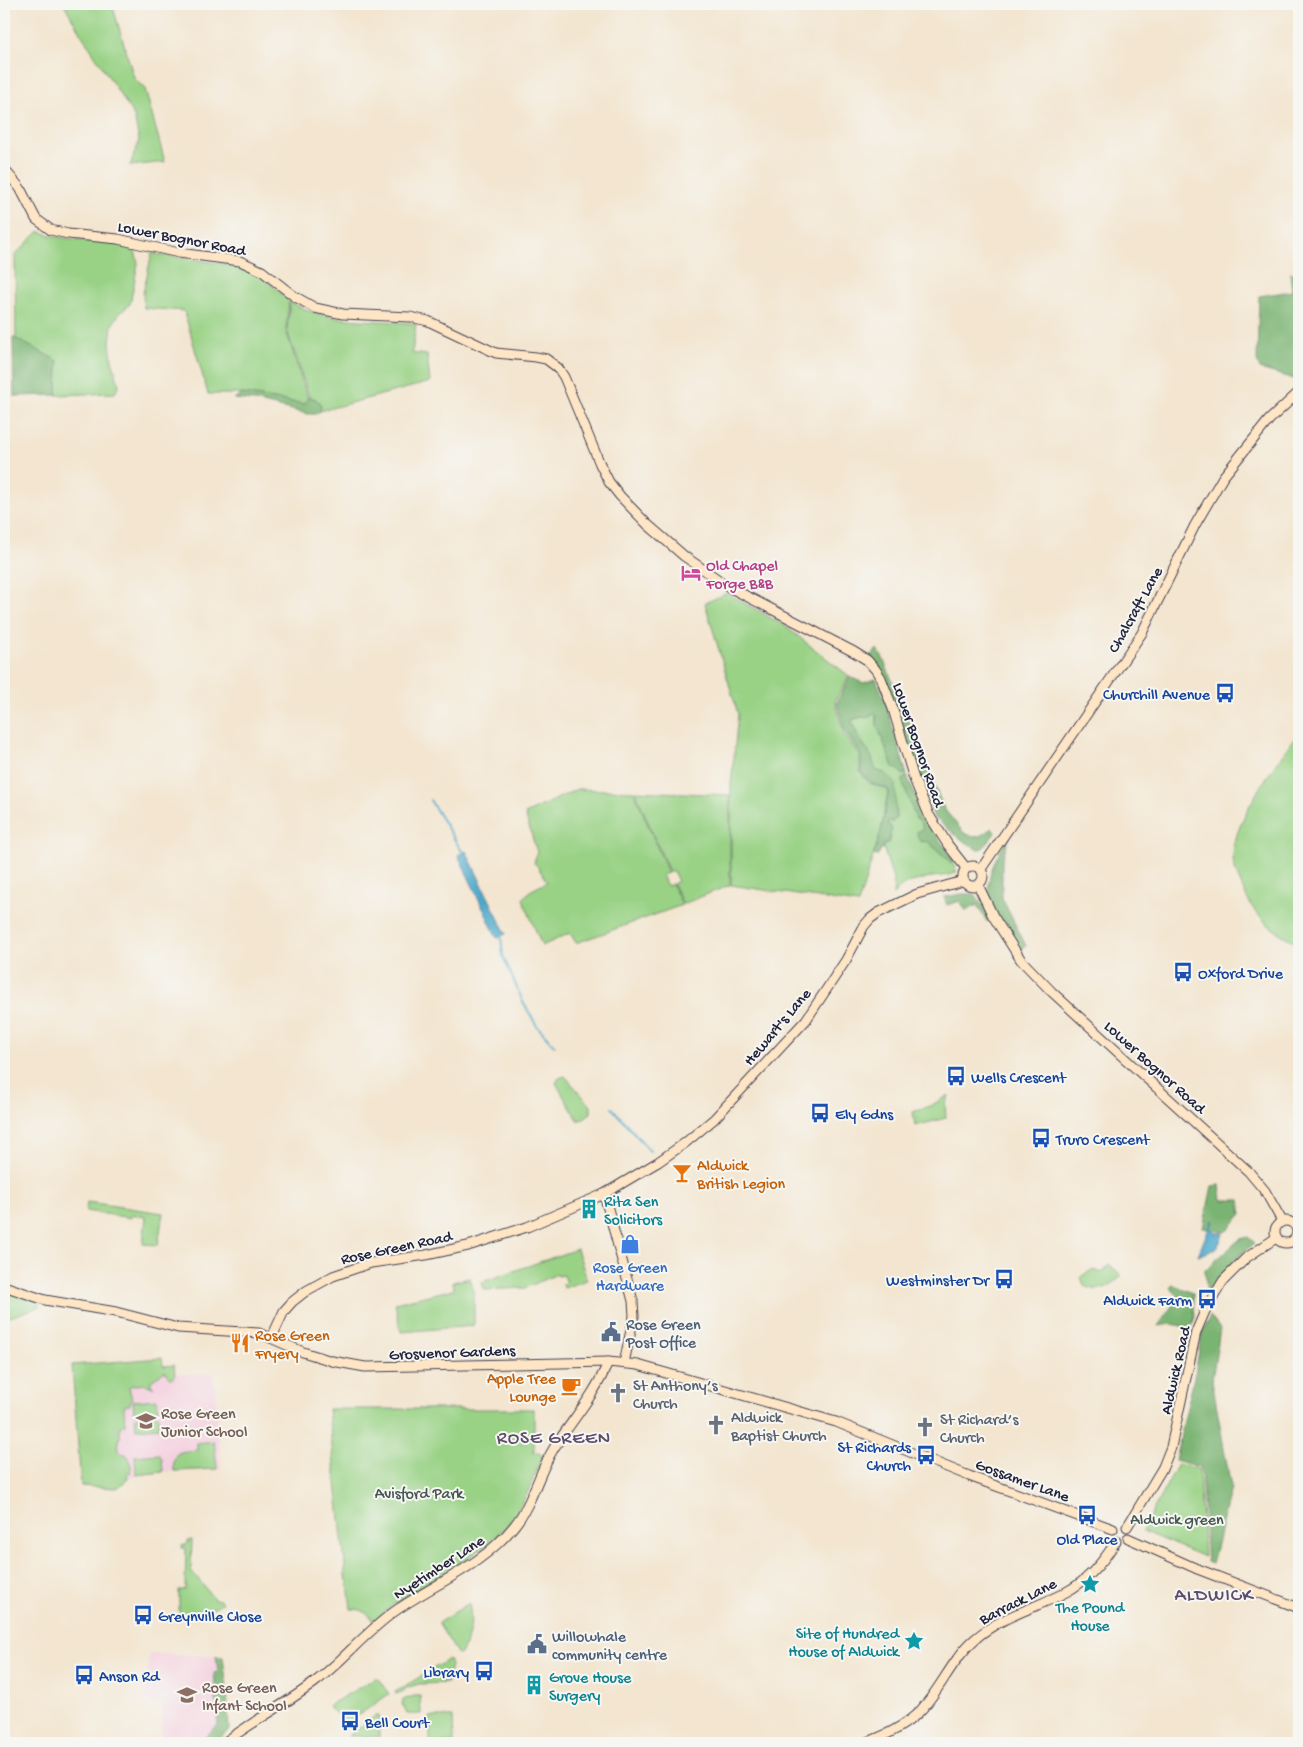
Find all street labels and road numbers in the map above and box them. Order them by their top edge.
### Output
street label: Lower Bognor Road [116,219,249,262]
street label: Chalcraft Lane [1106,564,1169,657]
street label: Lower Bognor Road [887,681,947,811]
street label: Hewart's Lane [741,985,817,1071]
street label: Lower Bognor Road [1099,1018,1210,1120]
street label: Rose Green Road [339,1228,456,1270]
street label: Aldwick Road [1158,1323,1197,1417]
street label: Grosvenor Gardens [389,1343,517,1366]
street label: Gossamer Lane [972,1456,1072,1508]
street label: Nyetimber Lane [391,1532,490,1605]
street label: Barrack Lane [976,1575,1061,1631]

